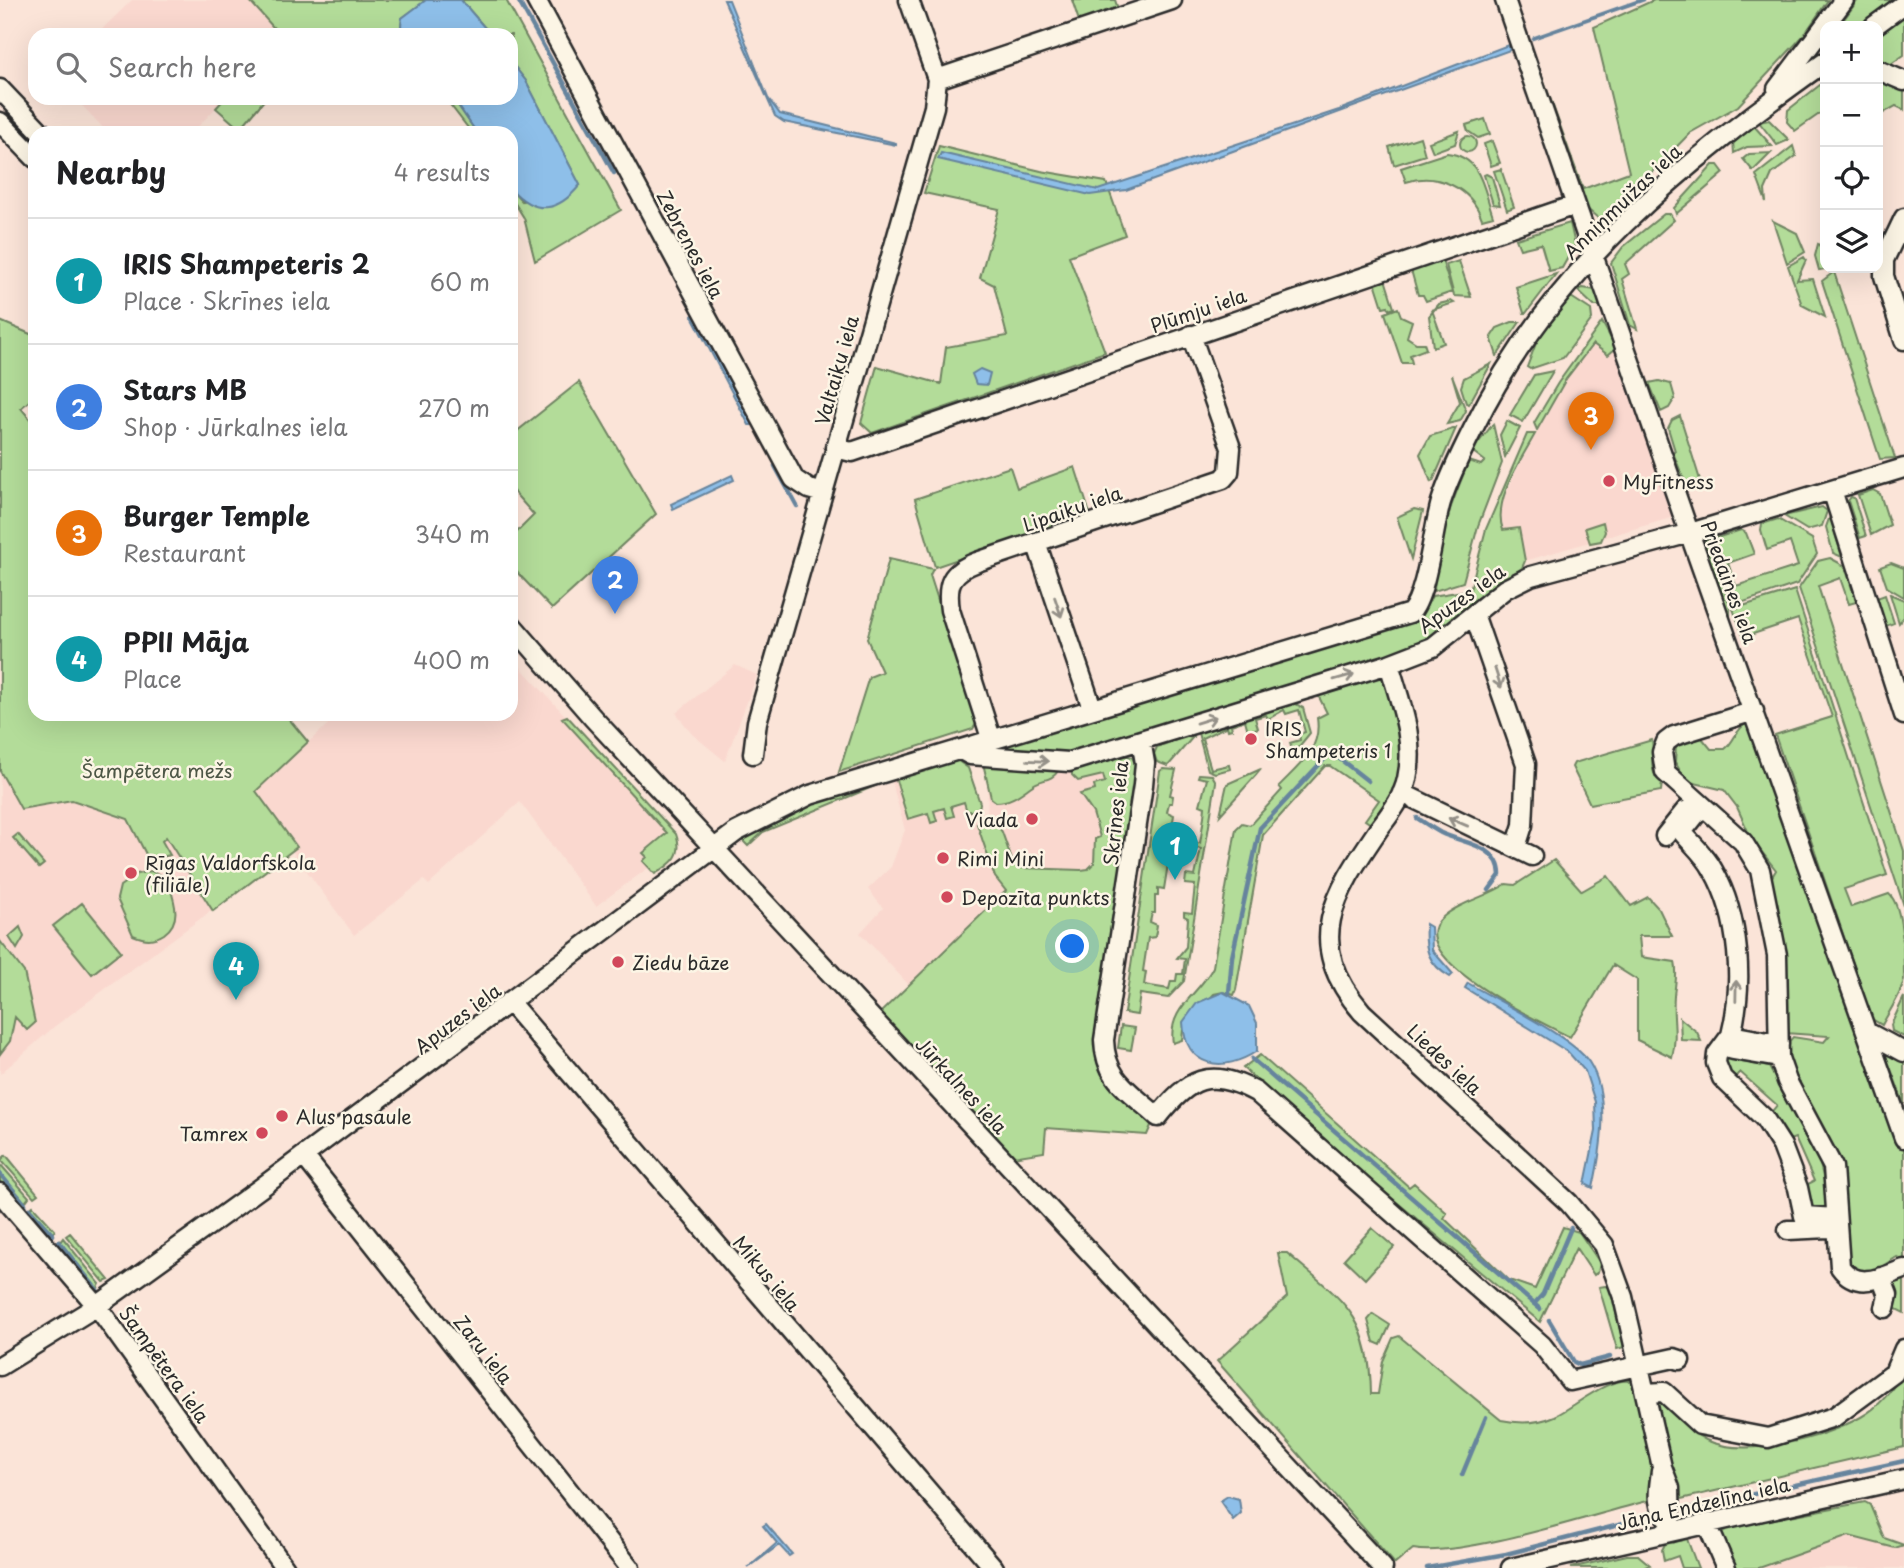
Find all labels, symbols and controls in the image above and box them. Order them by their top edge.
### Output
map controls [1820,21,1883,273]
button: + [1820,21,1883,84]
search box [28,28,518,105]
text: Search here [108,47,257,86]
icon: search [52,48,90,86]
button: − [1820,84,1883,147]
street label: Anniņmuižas iela [1556,137,1688,265]
button: locate [1820,147,1883,210]
text: Nearby [56,149,166,194]
text: 4 results [394,154,490,189]
street label: Zebrenes iela [651,185,731,303]
button: layers [1820,210,1883,273]
text: IRIS Shampeteris 2 [123,244,370,283]
text: 1 [74,264,85,299]
text: 60 m [430,264,490,299]
street label: Plūmju iela [1146,280,1250,340]
text: Place · Skrīnes iela [123,283,330,318]
street label: Valtaiķu iela [807,312,865,428]
text: Stars MB [123,370,247,409]
text: 2 [71,390,87,425]
text: 270 m [418,390,490,425]
pin: 3 [1568,392,1614,450]
text: Shop · Jūrkalnes iela [123,409,348,444]
place label: MyFitness [1623,467,1714,495]
marker: MyFitness [1601,473,1617,489]
street label: Lipaiķu iela [1019,478,1126,538]
text: Burger Temple [123,496,310,535]
text: 3 [71,516,87,551]
text: 340 m [415,516,490,551]
street label: Priedaines iela [1695,517,1765,648]
text: Restaurant [123,535,246,570]
pin: 2 [592,556,638,614]
street label: Apuzes iela [1411,557,1511,639]
one-way arrow [1053,595,1065,617]
text: PPII Māja [123,622,249,661]
text: 4 [71,642,87,677]
text: 400 m [413,642,490,677]
text: Place [123,661,182,696]
one-way arrow [1492,666,1505,688]
one-way arrow [1333,670,1355,683]
one-way arrow [1194,713,1216,725]
place label: IRIS Shampeteris 1 [1265,714,1391,764]
marker: IRIS Shampeteris 1 [1243,731,1259,747]
one-way arrow [1026,754,1049,767]
park label: Šampētera mežs [82,756,232,784]
street label: Skrīnes iela [1096,759,1134,867]
place label: Viada [965,805,1018,833]
marker: Viada [1024,811,1040,827]
one-way arrow [1448,815,1470,828]
pin: 1 [1152,822,1198,880]
place label: Rimi Mini [957,844,1044,872]
place label: Rīgas Valdorfskola (filiāle) [145,848,316,898]
marker: Rimi Mini [935,850,951,866]
marker: Rīgas Valdorfskola (filiāle) [123,865,139,881]
place label: Depozīta punkts [961,883,1109,911]
marker: Depozīta punkts [939,889,955,905]
your location [1055,929,1089,963]
pin: 4 [213,942,259,1000]
place label: Ziedu bāze [632,948,729,976]
marker: Ziedu bāze [610,954,626,970]
street label: Apuzes iela [408,976,506,1060]
one-way arrow [1730,980,1743,1003]
street label: Liedes iela [1401,1017,1489,1101]
street label: Jūrkalnes iela [910,1030,1015,1140]
place label: Alus pasaule [296,1102,412,1130]
marker: Alus pasaule [274,1108,290,1124]
place label: Tamrex [180,1119,248,1147]
marker: Tamrex [254,1125,270,1141]
street label: Mikus iela [727,1229,807,1317]
street label: Šampētera iela [113,1300,217,1428]
street label: Zaru iela [448,1308,520,1390]
street label: Jāņa Endzelīna iela [1613,1469,1793,1537]

